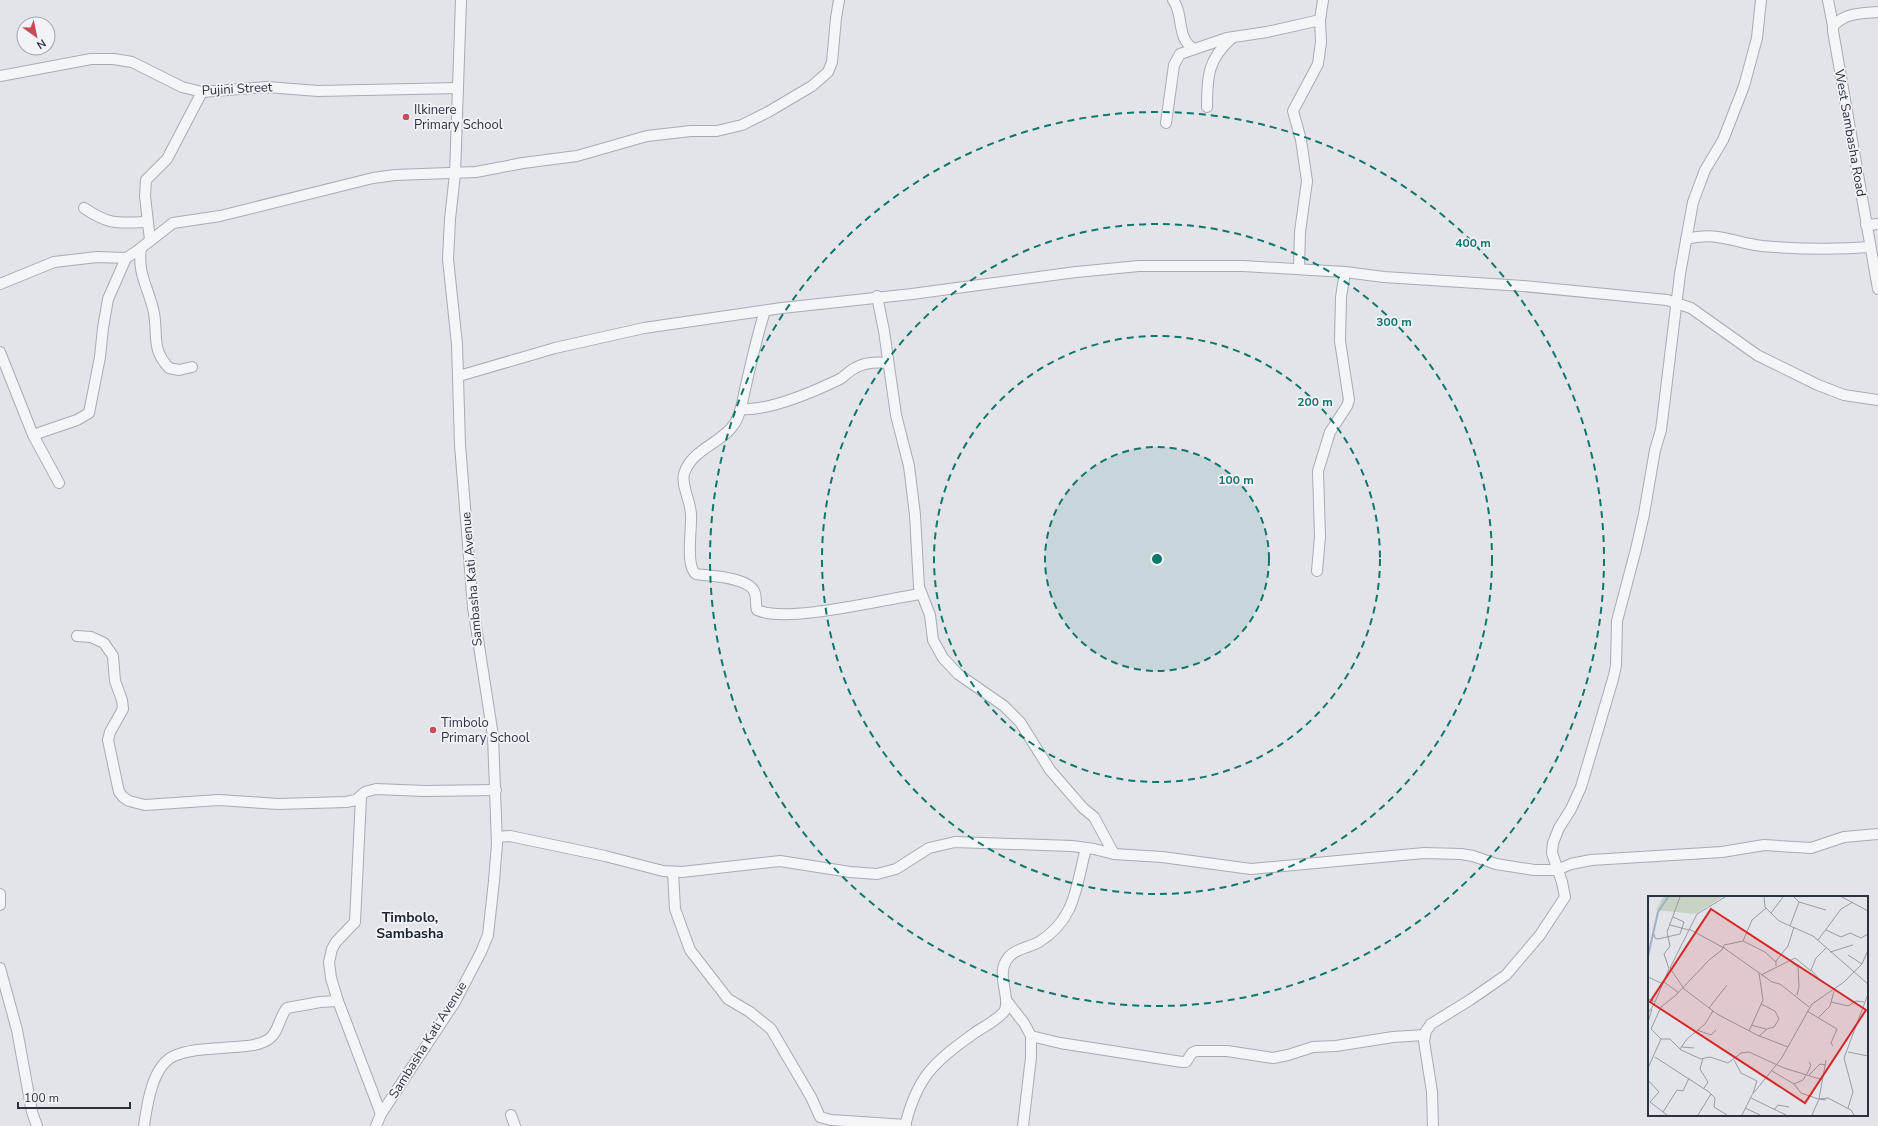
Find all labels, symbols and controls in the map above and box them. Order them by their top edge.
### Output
north arrow [16,16,56,56]
text: N [34,35,49,52]
street label: West Sambasha Road [1830,68,1870,198]
street label: Pujini Street [201,78,273,100]
place label: Ilkinere Primary School [414,101,503,134]
marker: Ilkinere Primary School [401,112,411,122]
text: 400 m [1455,235,1491,251]
text: 300 m [1376,314,1412,330]
text: 200 m [1297,394,1333,410]
text: 100 m [1218,472,1254,488]
street label: Sambasha Kati Avenue [457,511,487,647]
centre of rings [1150,552,1164,566]
place label: Timbolo Primary School [441,714,530,747]
marker: Timbolo Primary School [428,725,438,735]
inset map [1648,896,1868,1116]
district label: Timbolo, Sambasha [376,908,444,943]
street label: Sambasha Kati Avenue [385,978,471,1102]
scale bar [18,1084,130,1110]
text: 100 m [24,1090,59,1106]

